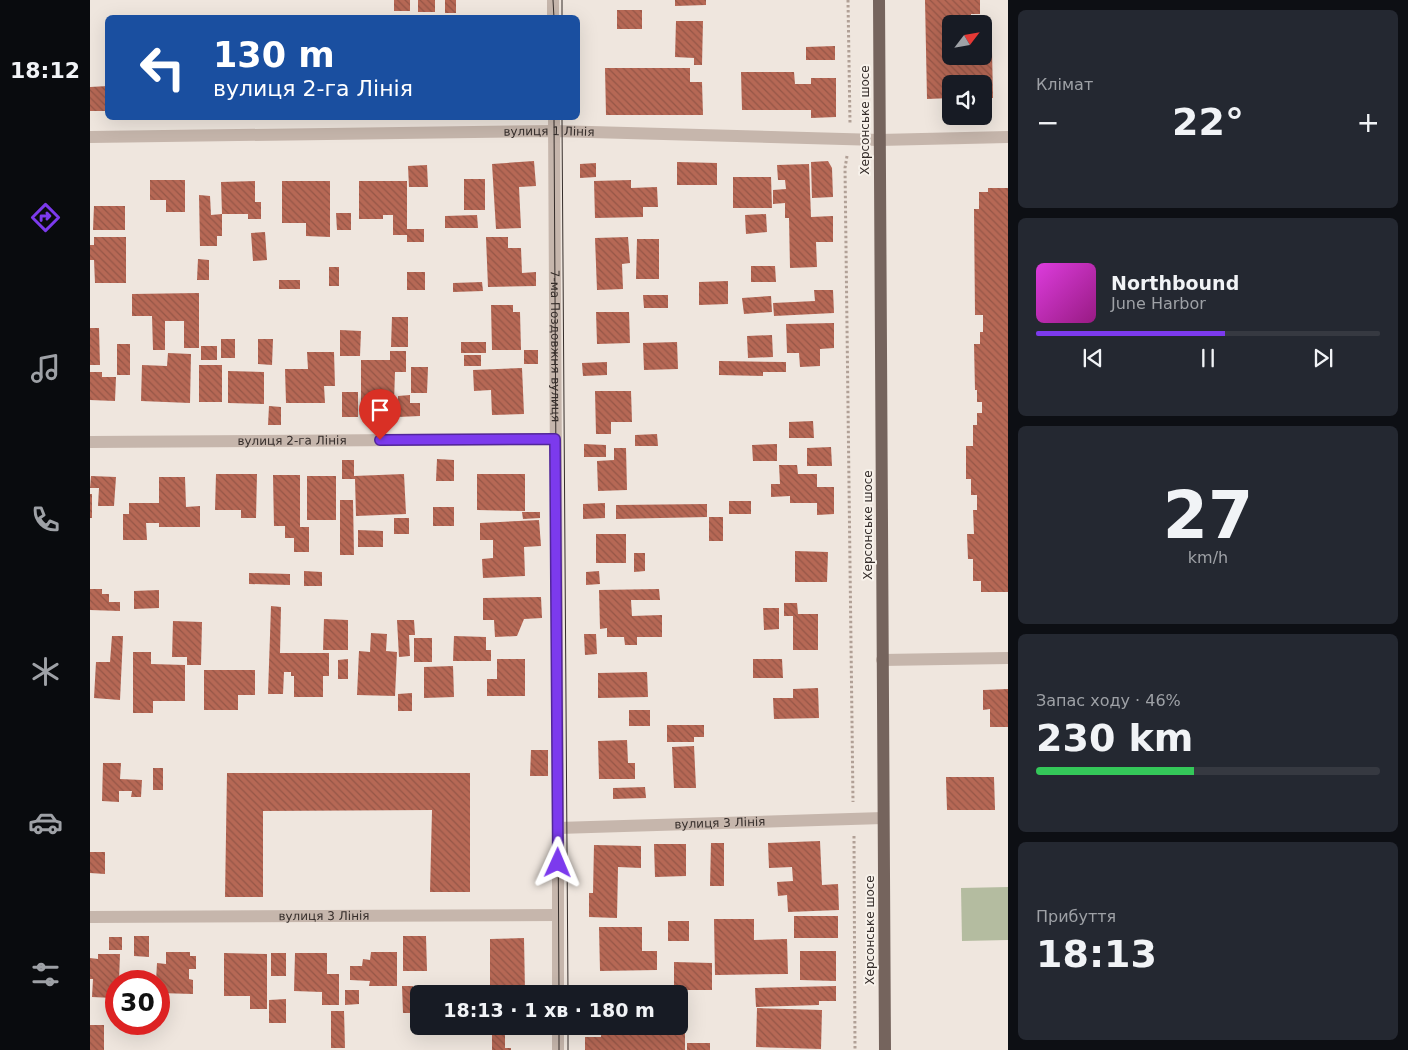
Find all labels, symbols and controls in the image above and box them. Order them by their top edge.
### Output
north arrow [942,15,992,65]
map controls [942,15,992,125]
icon: left [130,35,195,100]
text: 130 m [213,35,335,75]
text: 18:12 [10,58,80,83]
street label: Херсонське шосе [858,65,872,175]
button: sound [942,75,992,125]
text: Клімат [1036,75,1093,94]
text: вулиця 2-га Лінія [213,76,413,101]
text: 22° [1172,100,1244,144]
text: − [1036,106,1059,139]
text: + [1357,106,1380,139]
street label: вулиця 1 Лінія [503,124,595,139]
icon: directions [28,200,63,235]
street label: 7-ма Поздовжня вулиця [548,270,563,422]
text: Northbound [1111,272,1239,294]
text: June Harbor [1111,294,1206,313]
icon: previous [1079,344,1107,372]
icon: pause [1194,344,1222,372]
icon: next [1309,344,1337,372]
icon: music [28,351,63,386]
pin [359,389,401,440]
icon: arrive [366,396,394,424]
street label: вулиця 2-га Лінія [237,433,347,448]
street label: Херсонське шосе [861,470,875,580]
text: 27 [1163,478,1253,553]
icon: phone [28,502,63,537]
text: km/h [1188,548,1228,567]
icon: climate [28,654,63,689]
text: Запас ходу · 46% [1036,691,1181,710]
text: 230 km [1036,716,1193,760]
icon: car [28,805,63,840]
street label: вулиця 3 Лінія [674,815,766,831]
position arrow [531,836,583,888]
street label: Херсонське шосе [863,875,877,985]
text: Прибуття [1036,907,1116,926]
street label: вулиця 3 Лінія [278,909,370,923]
text: 18:13 [1036,932,1157,976]
icon: filters [28,957,63,992]
speed limit sign: 30 [105,970,170,1035]
text: 18:13 · 1 хв · 180 m [443,999,655,1021]

